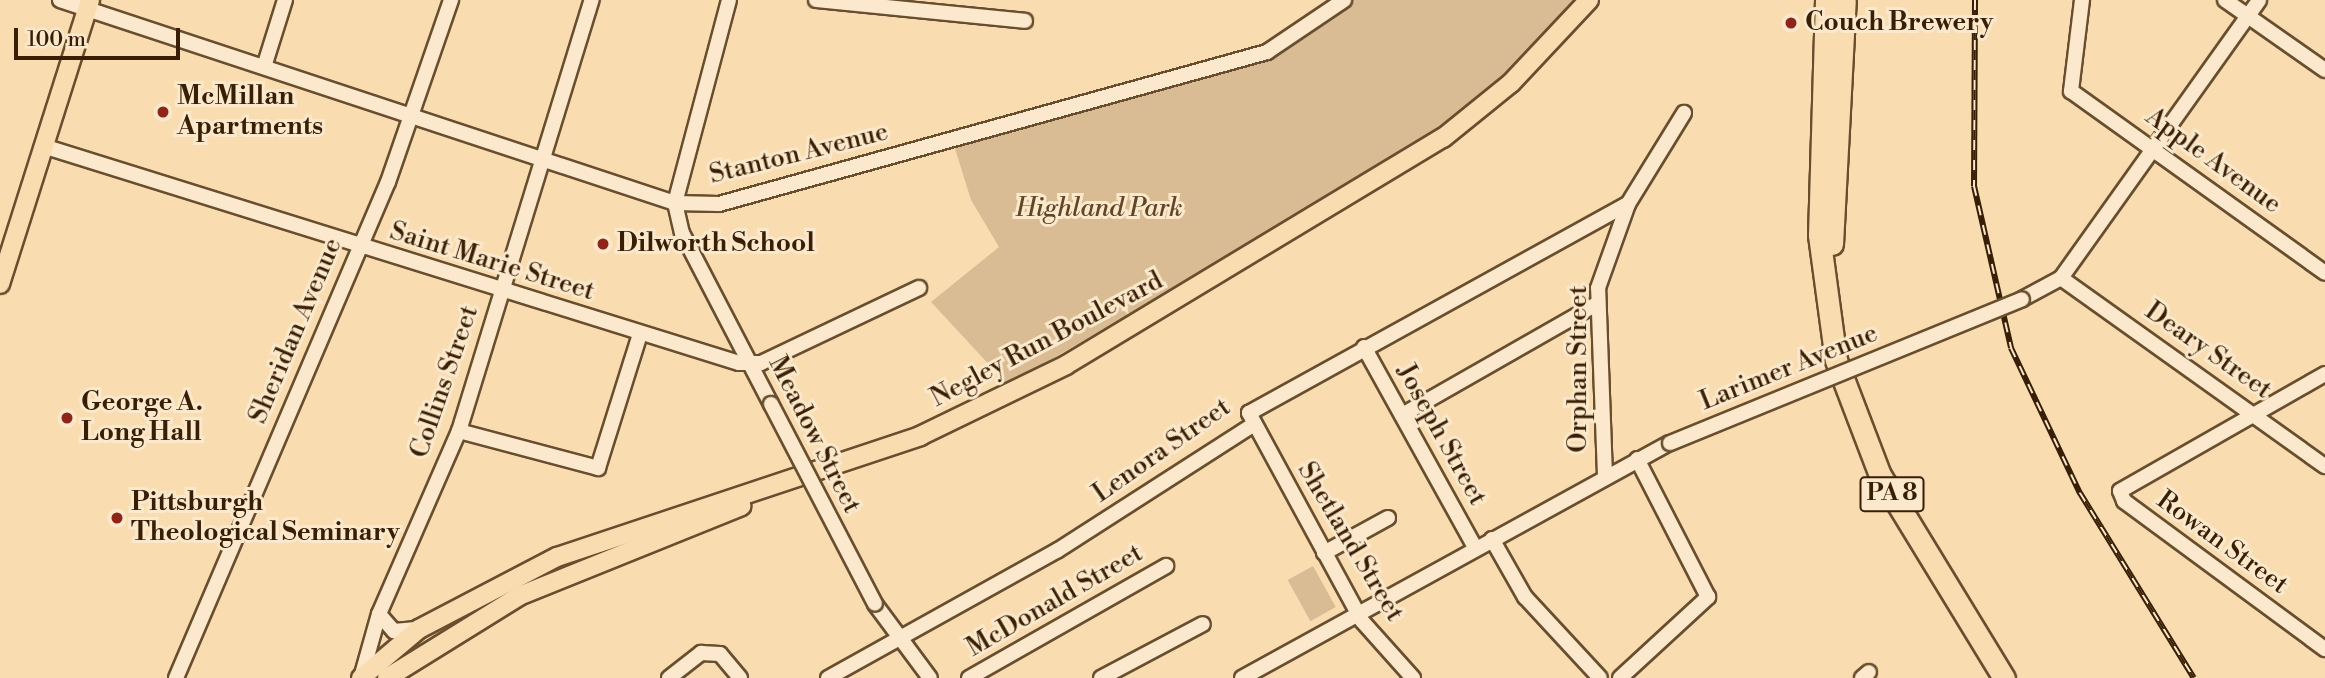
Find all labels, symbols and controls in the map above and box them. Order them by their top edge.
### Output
place label: Couch Brewery [1805,7,1993,39]
scale bar [18,14,184,58]
marker: Couch Brewery [1783,15,1799,31]
text: 100 m [27,27,86,53]
place label: McMillan Apartments [177,81,323,142]
street label: Apple Avenue [2139,101,2287,221]
marker: McMillan Apartments [155,104,171,120]
street label: Stanton Avenue [706,117,892,191]
park label: Highland Park [1016,193,1182,225]
street label: Saint Marie Street [386,216,598,308]
place label: Dilworth School [617,228,815,260]
street label: Sheridan Avenue [243,234,349,428]
marker: Dilworth School [595,236,611,252]
street label: Negley Run Boulevard [926,266,1168,414]
street label: Orphan Street [1563,285,1595,453]
street label: Deary Street [2139,296,2277,406]
street label: Collins Street [404,302,486,462]
street label: Larimer Avenue [1696,318,1882,418]
street label: Meadow Street [761,351,867,519]
street label: Joseph Street [1389,359,1493,511]
place label: George A. Long Hall [81,387,203,448]
street label: Lenora Street [1087,392,1237,510]
marker: George A. Long Hall [59,410,75,426]
street label: Shetland Street [1290,457,1410,627]
road number: PA 8 [1859,474,1925,514]
street label: Rowan Street [2150,485,2294,601]
place label: Pittsburgh Theological Seminary [131,487,400,548]
marker: Pittsburgh Theological Seminary [109,510,125,526]
street label: McDonald Street [961,538,1149,664]

